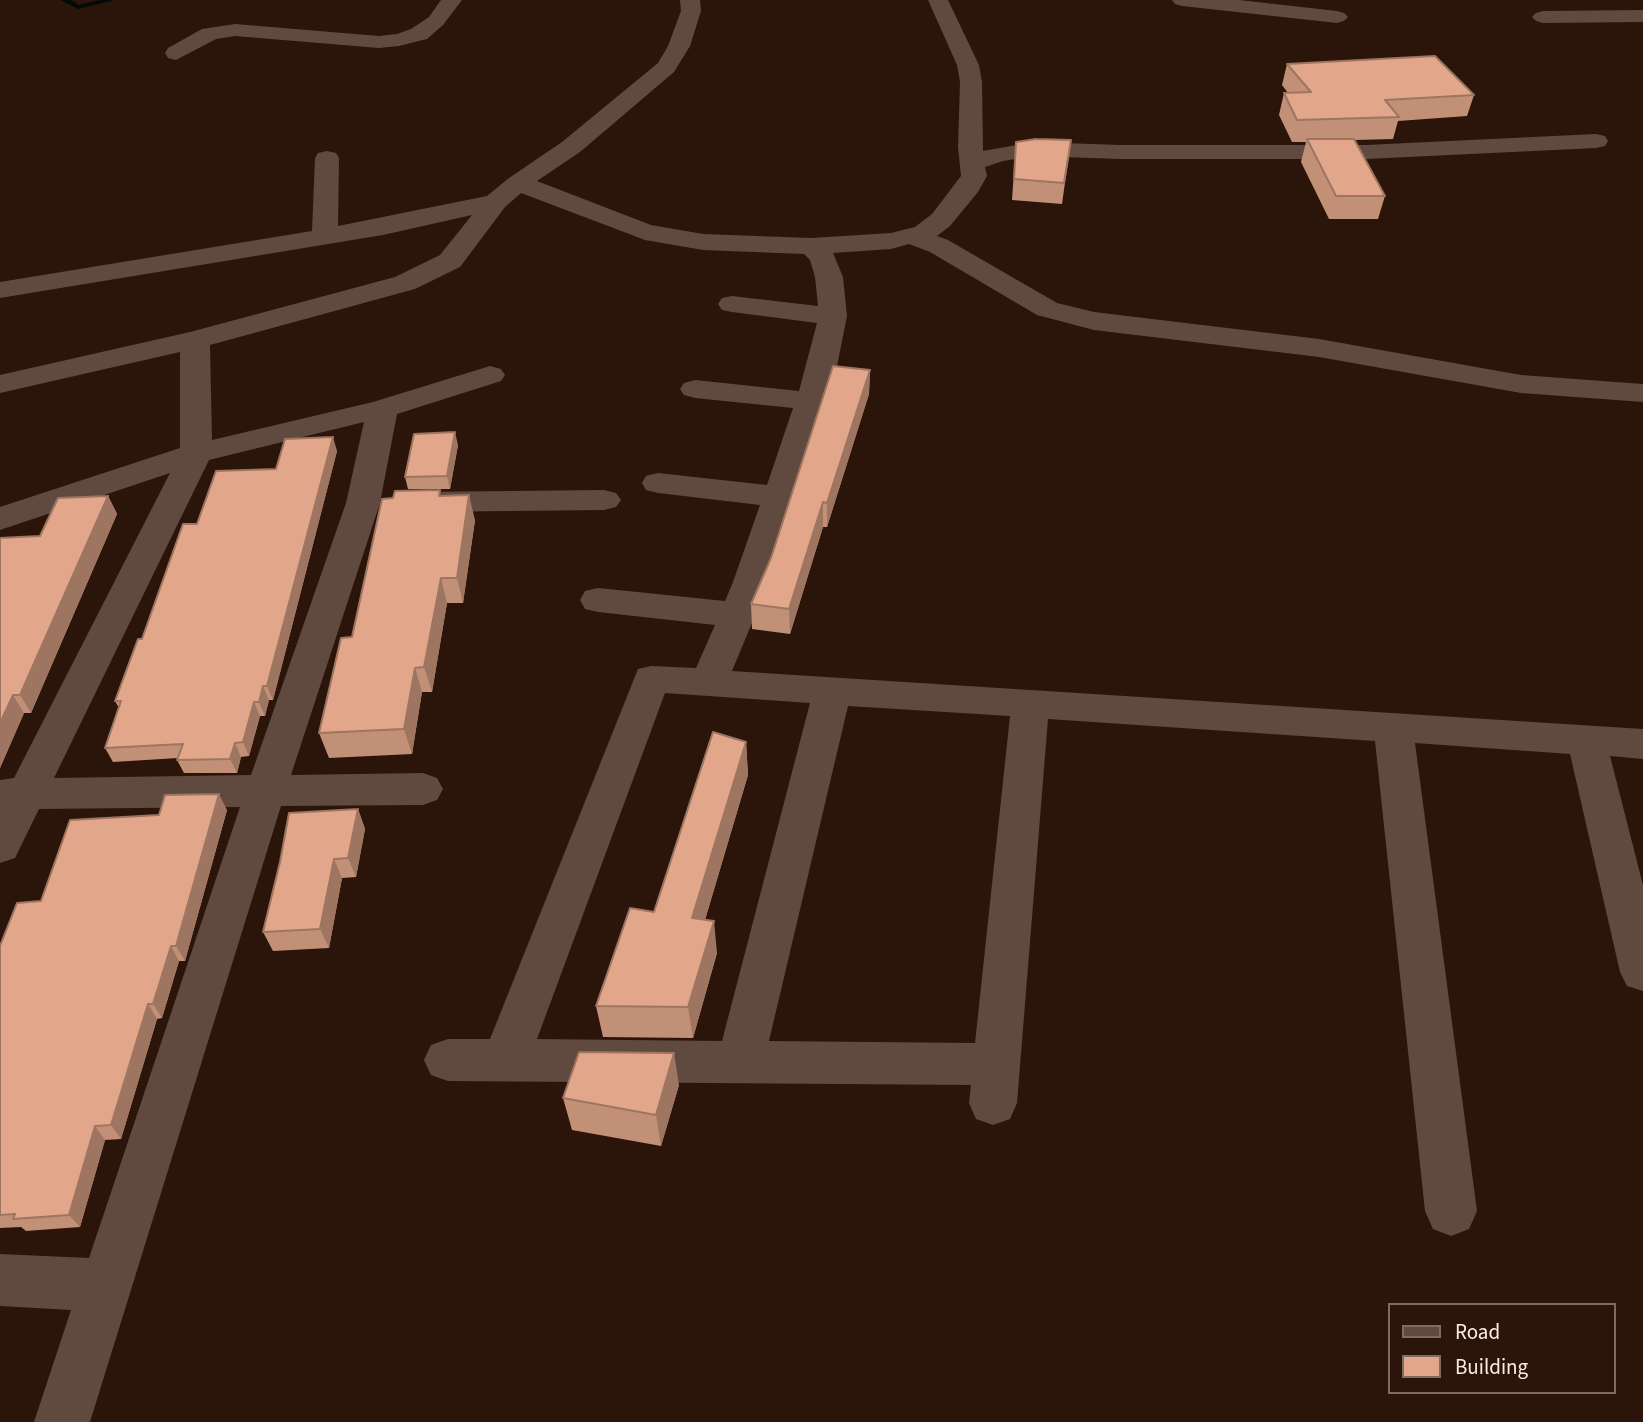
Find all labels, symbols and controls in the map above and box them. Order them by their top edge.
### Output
legend [1388,1303,1615,1394]
text: Road [1455,1317,1500,1347]
text: Building [1455,1352,1528,1382]

